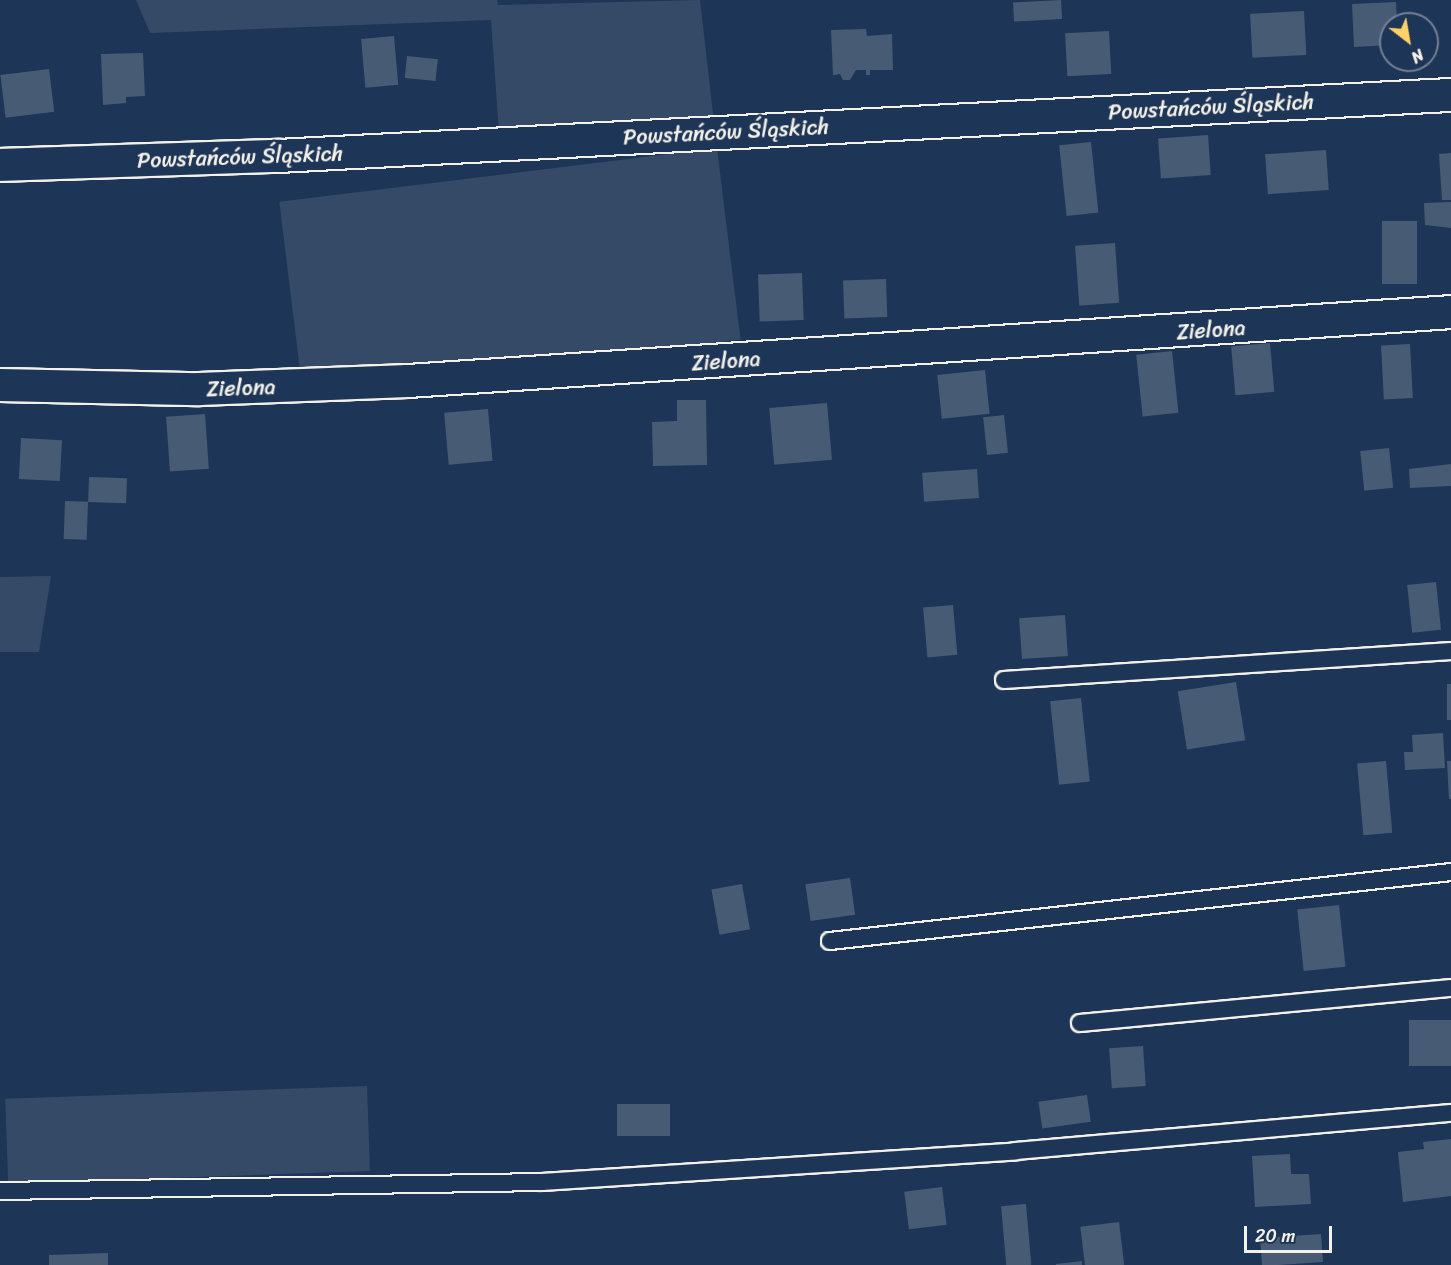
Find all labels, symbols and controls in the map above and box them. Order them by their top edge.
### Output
north arrow [1379,12,1439,72]
text: N [1405,41,1430,71]
street label: Powstańców Śląskich [1107,88,1315,126]
street label: Powstańców Śląskich [622,113,830,151]
street label: Powstańców Śląskich [136,140,344,174]
street label: Zielona [1175,314,1247,346]
street label: Zielona [690,345,762,377]
street label: Zielona [206,374,276,402]
scale bar [1247,1214,1336,1252]
text: 20 m [1255,1220,1295,1252]

